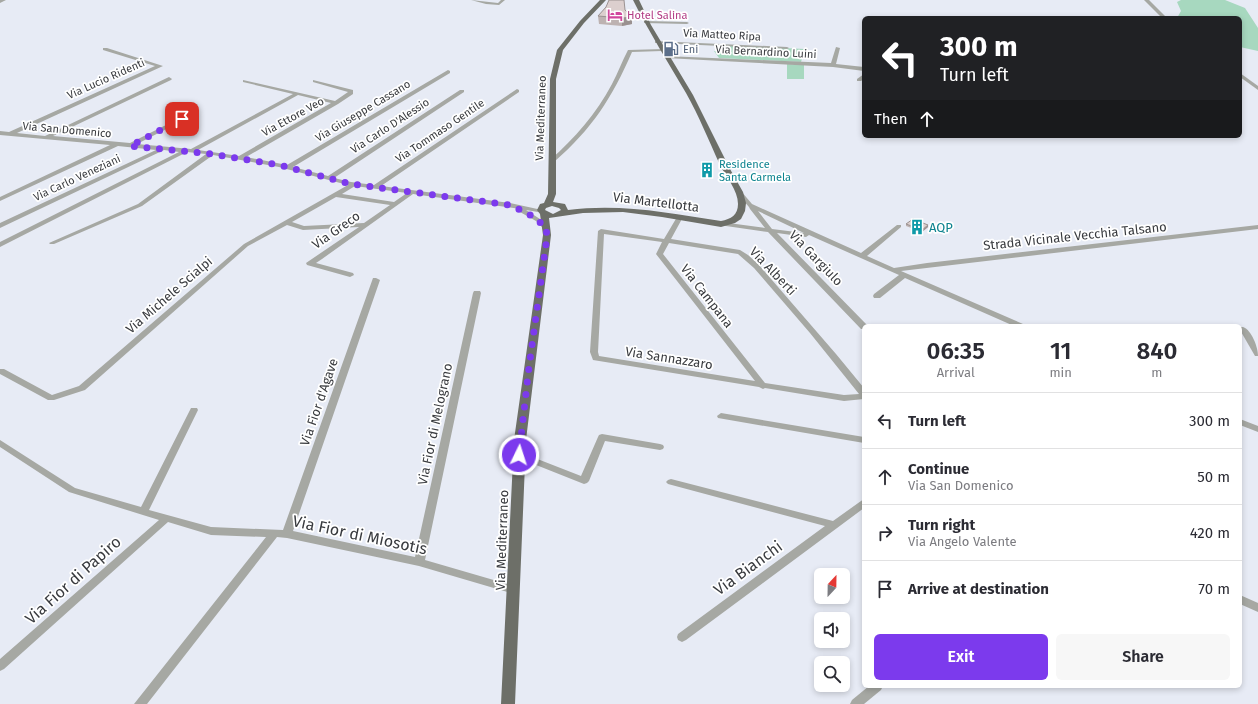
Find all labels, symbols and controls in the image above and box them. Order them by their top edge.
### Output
hotel icon: Hotel Salina [606,6,624,24]
place label: Hotel Salina [627,9,687,22]
street label: Via Matteo Ripa [683,26,761,44]
text: 300 m [940,30,1018,63]
icon: left [874,32,926,84]
fuel station icon: Eni [662,40,680,58]
place label: Eni [683,43,698,56]
street label: Via Bernardino Luini [715,43,817,61]
street label: Via Lucio Ridenti [65,56,147,102]
text: Turn left [940,64,1009,86]
street label: Via Mediterraneo [533,75,549,161]
street label: Via Giuseppe Cassano [313,77,413,145]
street label: Via Ettore Veo [260,95,326,139]
street label: Via Carlo D'Alessio [348,96,432,156]
street label: Via Tommaso Gentile [393,96,487,166]
pin [165,102,199,136]
icon: arrive [171,108,193,130]
icon: ahead [916,108,938,130]
text: Then [874,110,908,128]
street label: Via San Domenico [22,120,112,140]
street label: Via Carlo Veneziani [31,152,123,204]
place label: Residence Santa Carmela [719,158,791,184]
building icon: Residence Santa Carmela [698,161,716,179]
street label: Via Martellotta [612,189,700,215]
street label: Via Greco [309,208,363,252]
building icon: AQP [908,218,926,236]
street label: Strada Vicinale Vecchia Talsano [983,219,1167,253]
place label: AQP [929,220,953,235]
street label: Via Gargiulo [786,227,846,289]
street label: Via Alberti [746,244,800,298]
street label: Via Michele Scialpi [123,253,215,337]
street label: Via Campana [678,261,736,331]
text: 06:35 [927,337,985,365]
text: 11 [1050,337,1071,365]
text: 840 [1136,337,1177,365]
street label: Via Sannazzaro [624,344,714,372]
street label: Via Fior d'Agave [297,356,341,448]
street label: Via Fior di Melograno [415,362,455,486]
text: Arrival [937,365,975,380]
text: min [1049,365,1072,380]
text: m [1151,365,1162,380]
icon: left [874,410,896,432]
text: Turn left [908,412,966,430]
text: 300 m [1189,412,1230,430]
position arrow [498,434,540,476]
text: Continue [908,460,969,478]
icon: ahead [874,466,896,488]
text: 50 m [1197,468,1230,486]
text: Via San Domenico [908,478,1014,493]
street label: Via Mediterraneo [493,489,511,591]
street label: Via Fior di Miosotis [291,511,429,559]
text: Turn right [908,516,975,534]
icon: right [874,522,896,544]
text: 420 m [1190,524,1230,542]
street label: Via Fior di Papiro [21,532,125,628]
text: Via Angelo Valente [908,534,1017,549]
street label: Via Bianchi [710,537,786,599]
north arrow [814,568,850,604]
map controls [814,568,850,692]
icon: arrive [874,578,896,600]
text: Arrive at destination [908,580,1049,598]
text: 70 m [1198,580,1230,598]
button: sound [814,612,850,648]
button: Exit [874,634,1048,680]
button: Share [1056,634,1230,680]
button: search [814,656,850,692]

